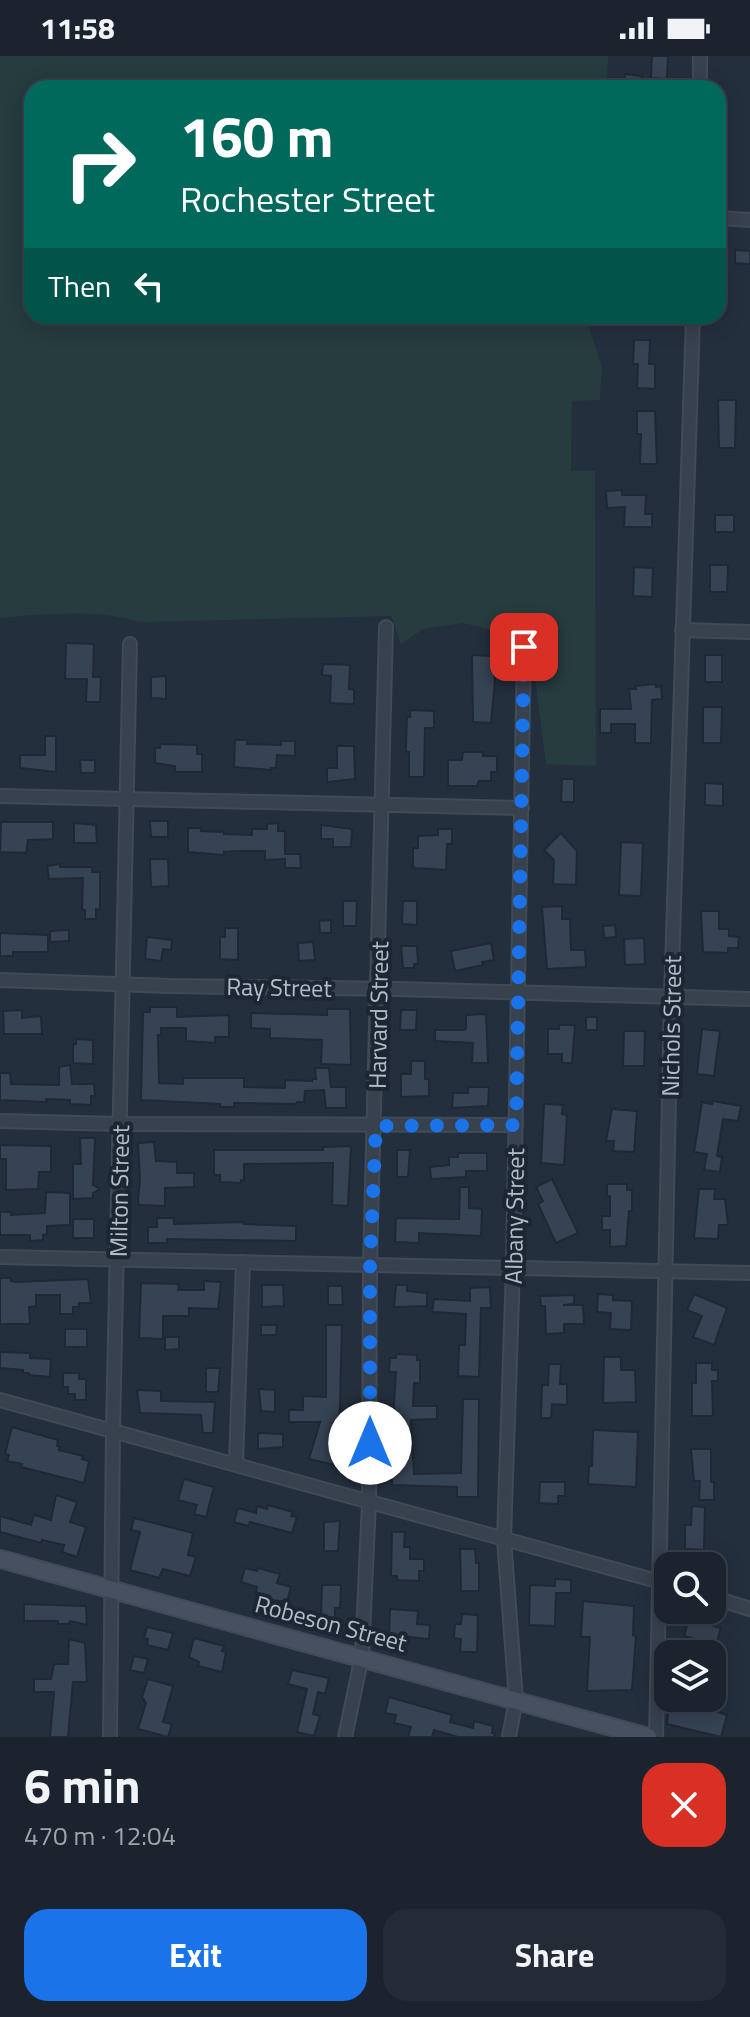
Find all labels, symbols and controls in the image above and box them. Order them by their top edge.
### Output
text: 11:58 [40,5,115,51]
text: 160 m [180,94,333,179]
icon: right [48,112,152,216]
text: Rochester Street [180,171,435,226]
text: Then [48,263,111,309]
icon: left [127,264,171,308]
pin [490,613,558,681]
icon: arrive [502,625,546,669]
street label: Harvard Street [359,940,397,1089]
street label: Nichols Street [652,954,690,1097]
street label: Ray Street [226,968,333,1006]
street label: Milton Street [100,1124,138,1257]
street label: Albany Street [495,1147,533,1284]
position arrow [328,1401,412,1485]
map controls [654,1552,726,1712]
button: search [654,1552,726,1624]
street label: Robeson Street [251,1585,411,1661]
button: layers [654,1640,726,1712]
text: 6 min [24,1749,141,1822]
button: close [642,1763,726,1847]
text: 470 m · 12:04 [24,1816,176,1855]
button: Exit [24,1909,367,2001]
button: Share [383,1909,726,2001]

